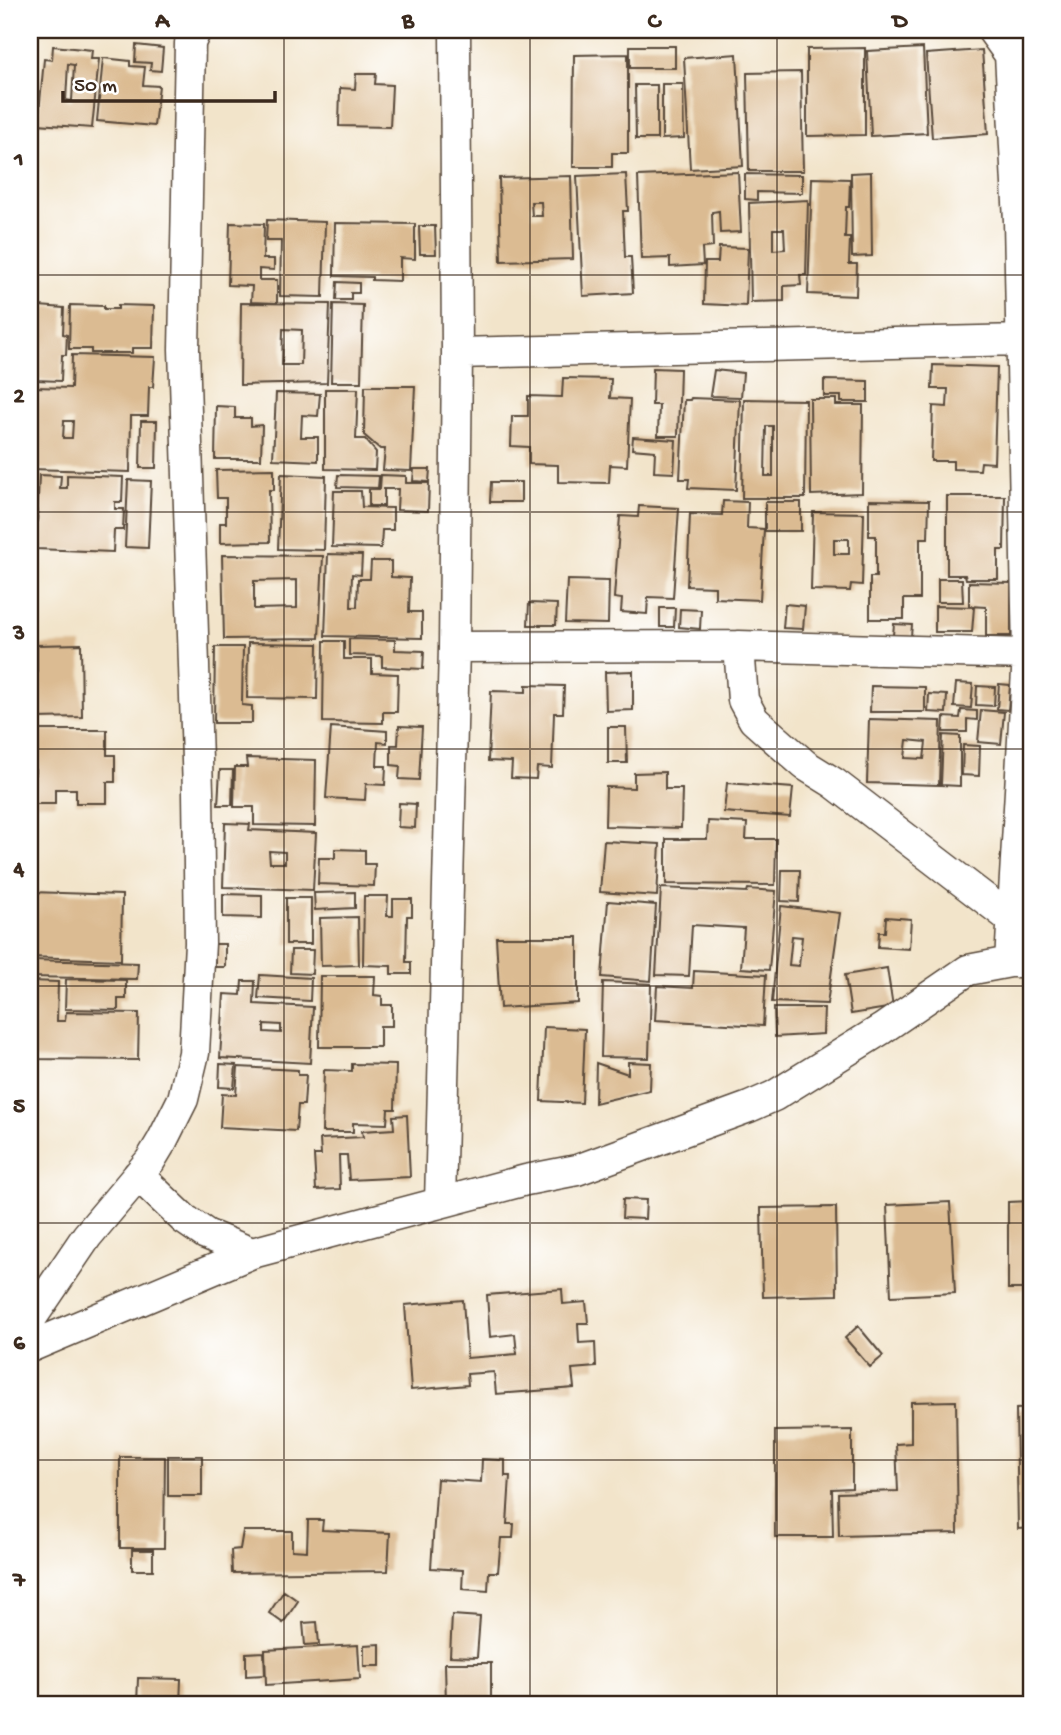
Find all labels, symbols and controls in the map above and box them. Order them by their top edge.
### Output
text: A [154,9,170,36]
text: B [401,9,415,36]
text: C [648,9,663,36]
text: D [891,9,909,36]
scale bar [63,60,275,104]
text: 50 m [74,75,117,100]
text: 1 [13,147,24,174]
text: 2 [13,384,25,411]
text: 3 [12,621,25,648]
text: 4 [13,857,25,884]
text: 5 [13,1094,25,1121]
text: 6 [13,1331,26,1358]
text: 7 [12,1568,26,1595]

